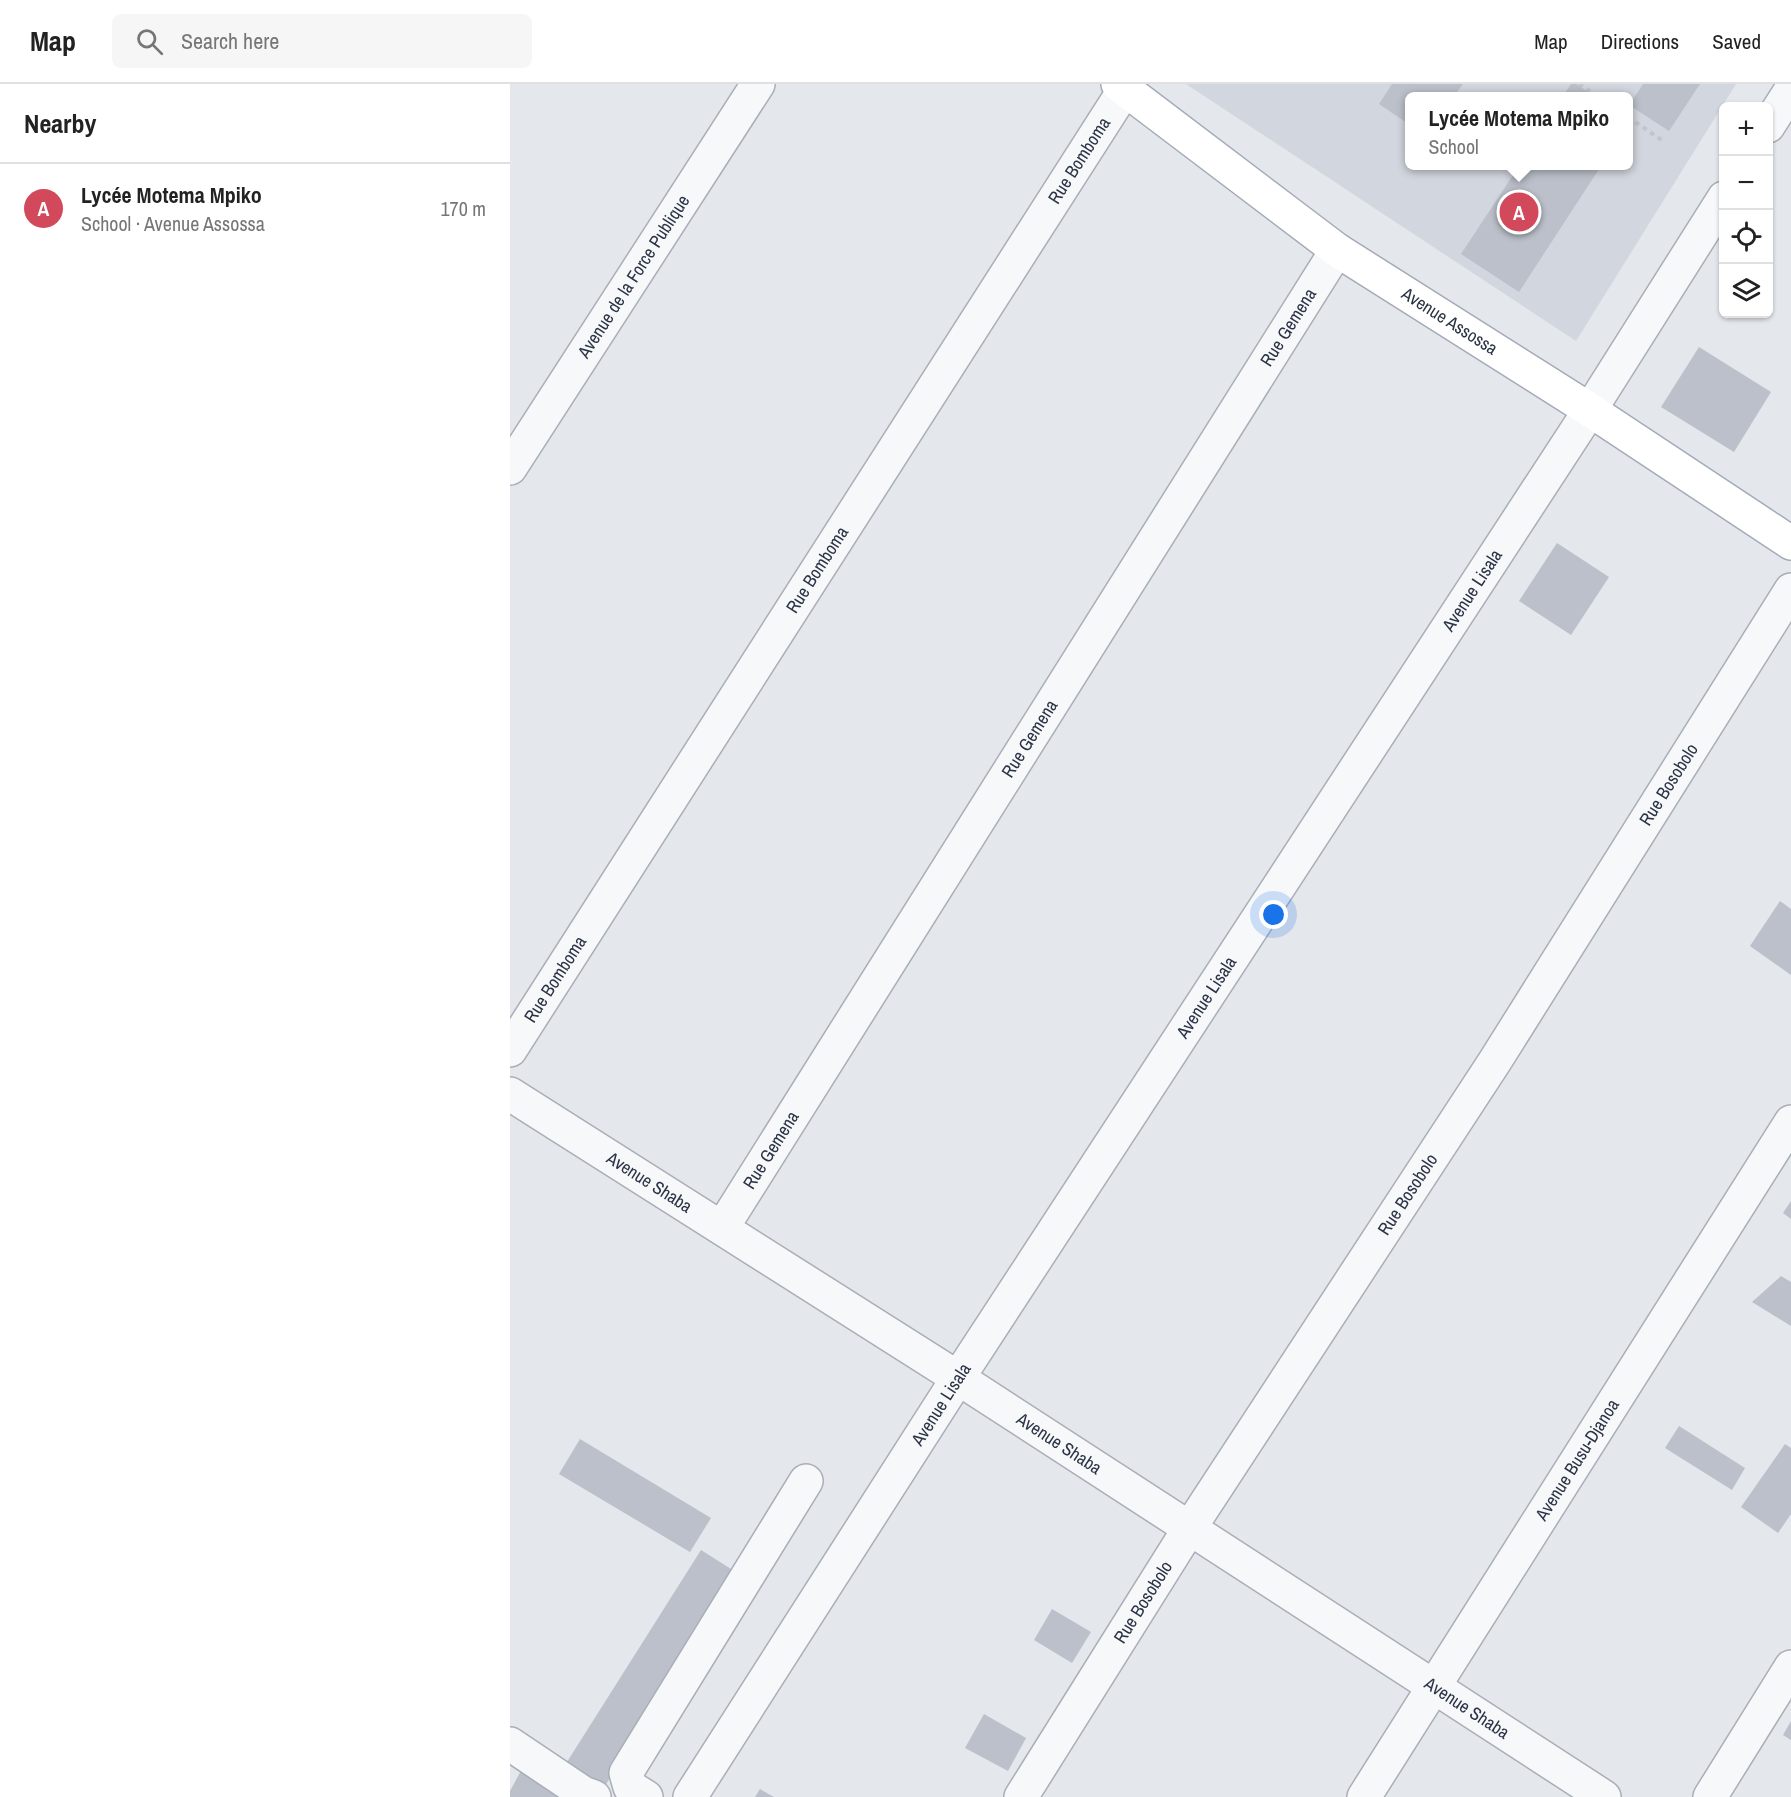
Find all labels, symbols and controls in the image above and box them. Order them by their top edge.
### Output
search box [112,14,532,68]
text: Map [30,22,76,60]
icon: search [133,25,166,58]
text: Search here [181,26,279,56]
text: Map [1534,27,1568,56]
text: Directions [1601,27,1679,56]
text: Saved [1712,27,1761,56]
popup [1405,92,1633,170]
map controls [1719,102,1773,318]
button: + [1719,102,1773,156]
text: Lycée Motema Mpiko [1429,103,1609,133]
text: Nearby [24,106,96,141]
street label: Rue Bomboma [1042,112,1116,209]
text: School [1429,133,1479,160]
button: − [1719,156,1773,210]
text: Lycée Motema Mpiko [81,180,262,210]
street label: Avenue de la Force Publique [571,190,695,363]
pin: A [1500,190,1538,234]
text: A [38,195,49,222]
text: 170 m [440,195,486,222]
text: School · Avenue Assossa [81,210,265,237]
button: locate [1719,210,1773,264]
button: layers [1719,264,1773,318]
street label: Avenue Assossa [1396,281,1503,360]
street label: Rue Gemena [1254,283,1322,371]
street label: Rue Bomboma [780,521,854,618]
street label: Avenue Lisala [1435,544,1508,637]
street label: Rue Gemena [995,695,1063,782]
street label: Rue Bosobolo [1633,738,1704,830]
your location [1259,900,1288,929]
street label: Rue Bomboma [518,931,592,1027]
street label: Avenue Lisala [1170,951,1242,1044]
street label: Rue Gemena [737,1106,805,1194]
street label: Avenue Shaba [601,1145,697,1218]
street label: Rue Bosobolo [1371,1149,1443,1240]
street label: Avenue Lisala [904,1358,976,1451]
street label: Avenue Busu-Djanoa [1529,1394,1625,1526]
street label: Avenue Shaba [1011,1406,1107,1480]
street label: Rue Bosobolo [1107,1556,1178,1648]
street label: Avenue Shaba [1419,1670,1515,1744]

